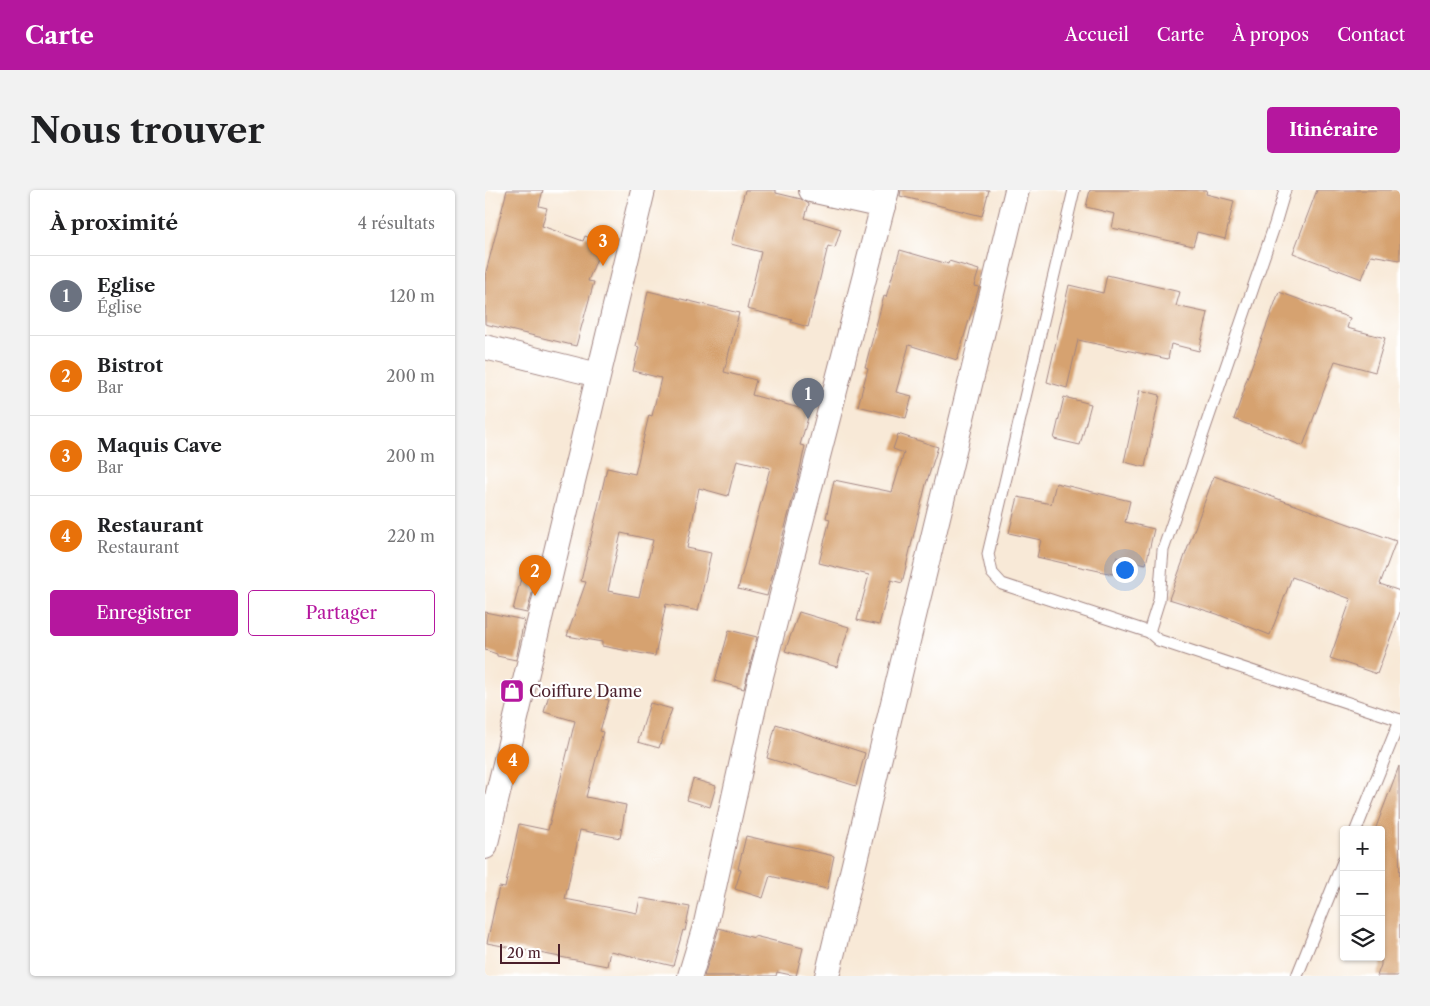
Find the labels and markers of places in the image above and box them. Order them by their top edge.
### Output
pin: 3 [587,225,619,266]
pin: 1 [792,378,824,419]
pin: 2 [519,555,551,596]
shop icon: Coiffure Dame [499,678,525,704]
place label: Coiffure Dame [529,681,642,701]
pin: 4 [497,744,529,785]

